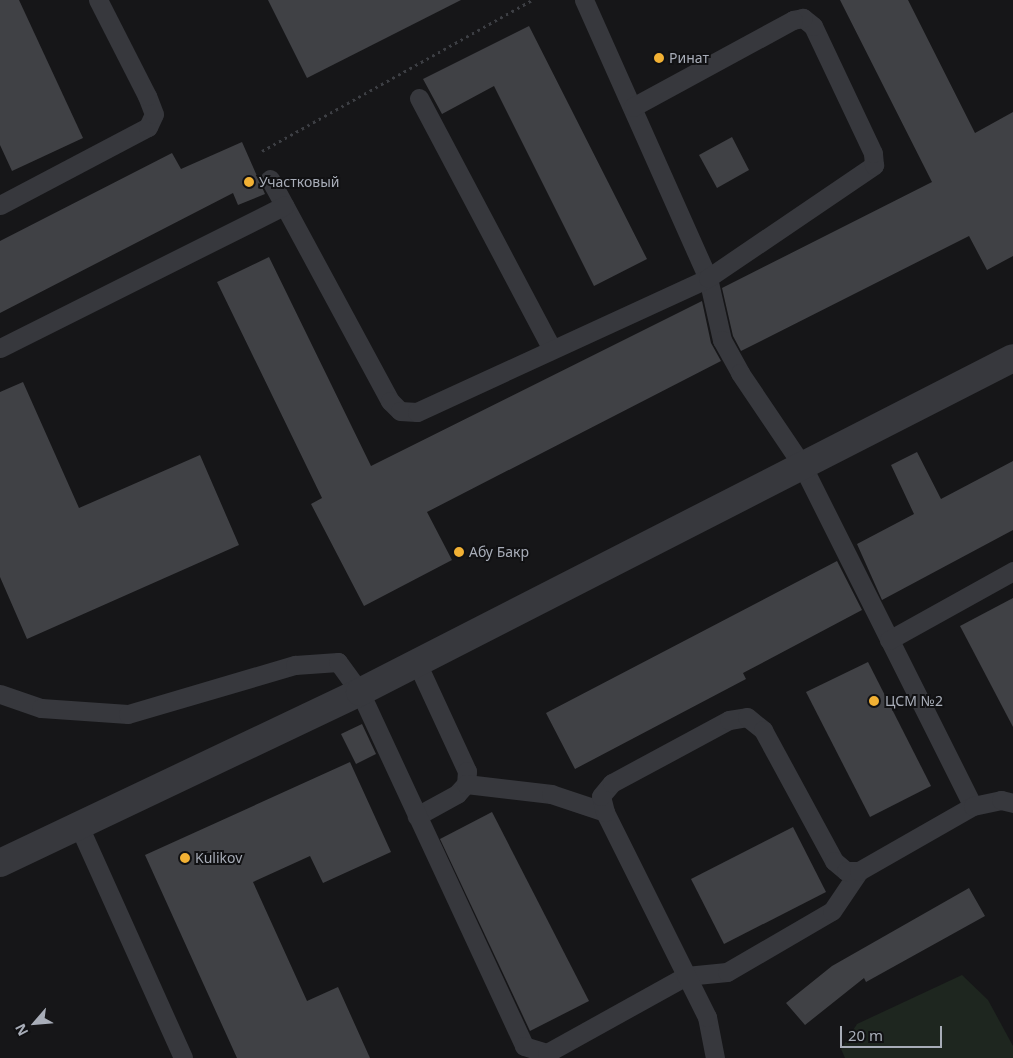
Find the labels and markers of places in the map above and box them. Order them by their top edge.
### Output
place label: Ринат [669,50,709,66]
marker: Ринат [653,52,665,64]
place label: Участковый [259,174,339,190]
marker: Участковый [243,176,255,188]
place label: Абу Бакр [469,544,529,560]
marker: Абу Бакр [453,546,465,558]
place label: ЦСМ №2 [885,693,943,709]
marker: ЦСМ №2 [867,694,881,708]
place label: Kulikov [195,850,242,866]
marker: Kulikov [179,852,191,864]

